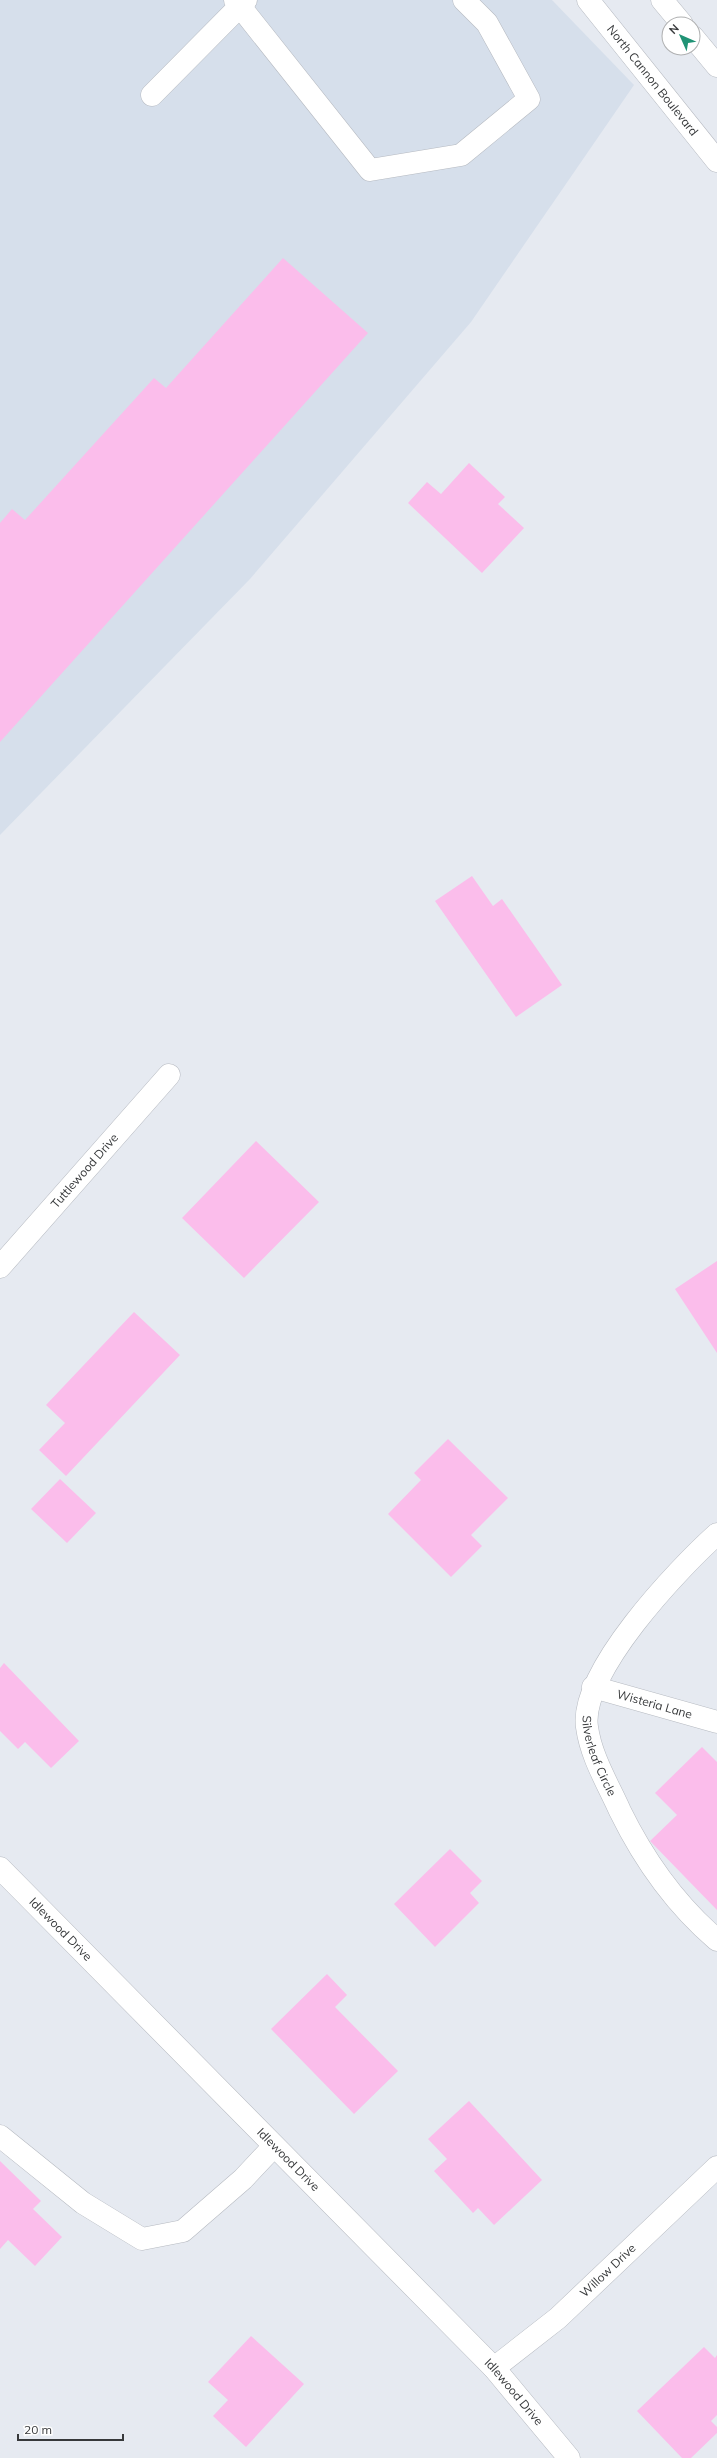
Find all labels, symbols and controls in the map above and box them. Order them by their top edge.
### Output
north arrow [661,16,701,56]
street label: North Cannon Boulevard [604,23,702,139]
street label: Tuttlewood Drive [47,1130,121,1211]
street label: Wisteria Lane [615,1686,694,1722]
street label: Silverleaf Circle [579,1715,620,1799]
street label: Idlewood Drive [26,1894,95,1964]
street label: Idlewood Drive [254,2124,323,2194]
street label: Willow Drive [577,2240,639,2300]
street label: Idlewood Drive [482,2355,547,2428]
scale bar [18,2416,123,2442]
text: 20 m [24,2422,52,2437]

